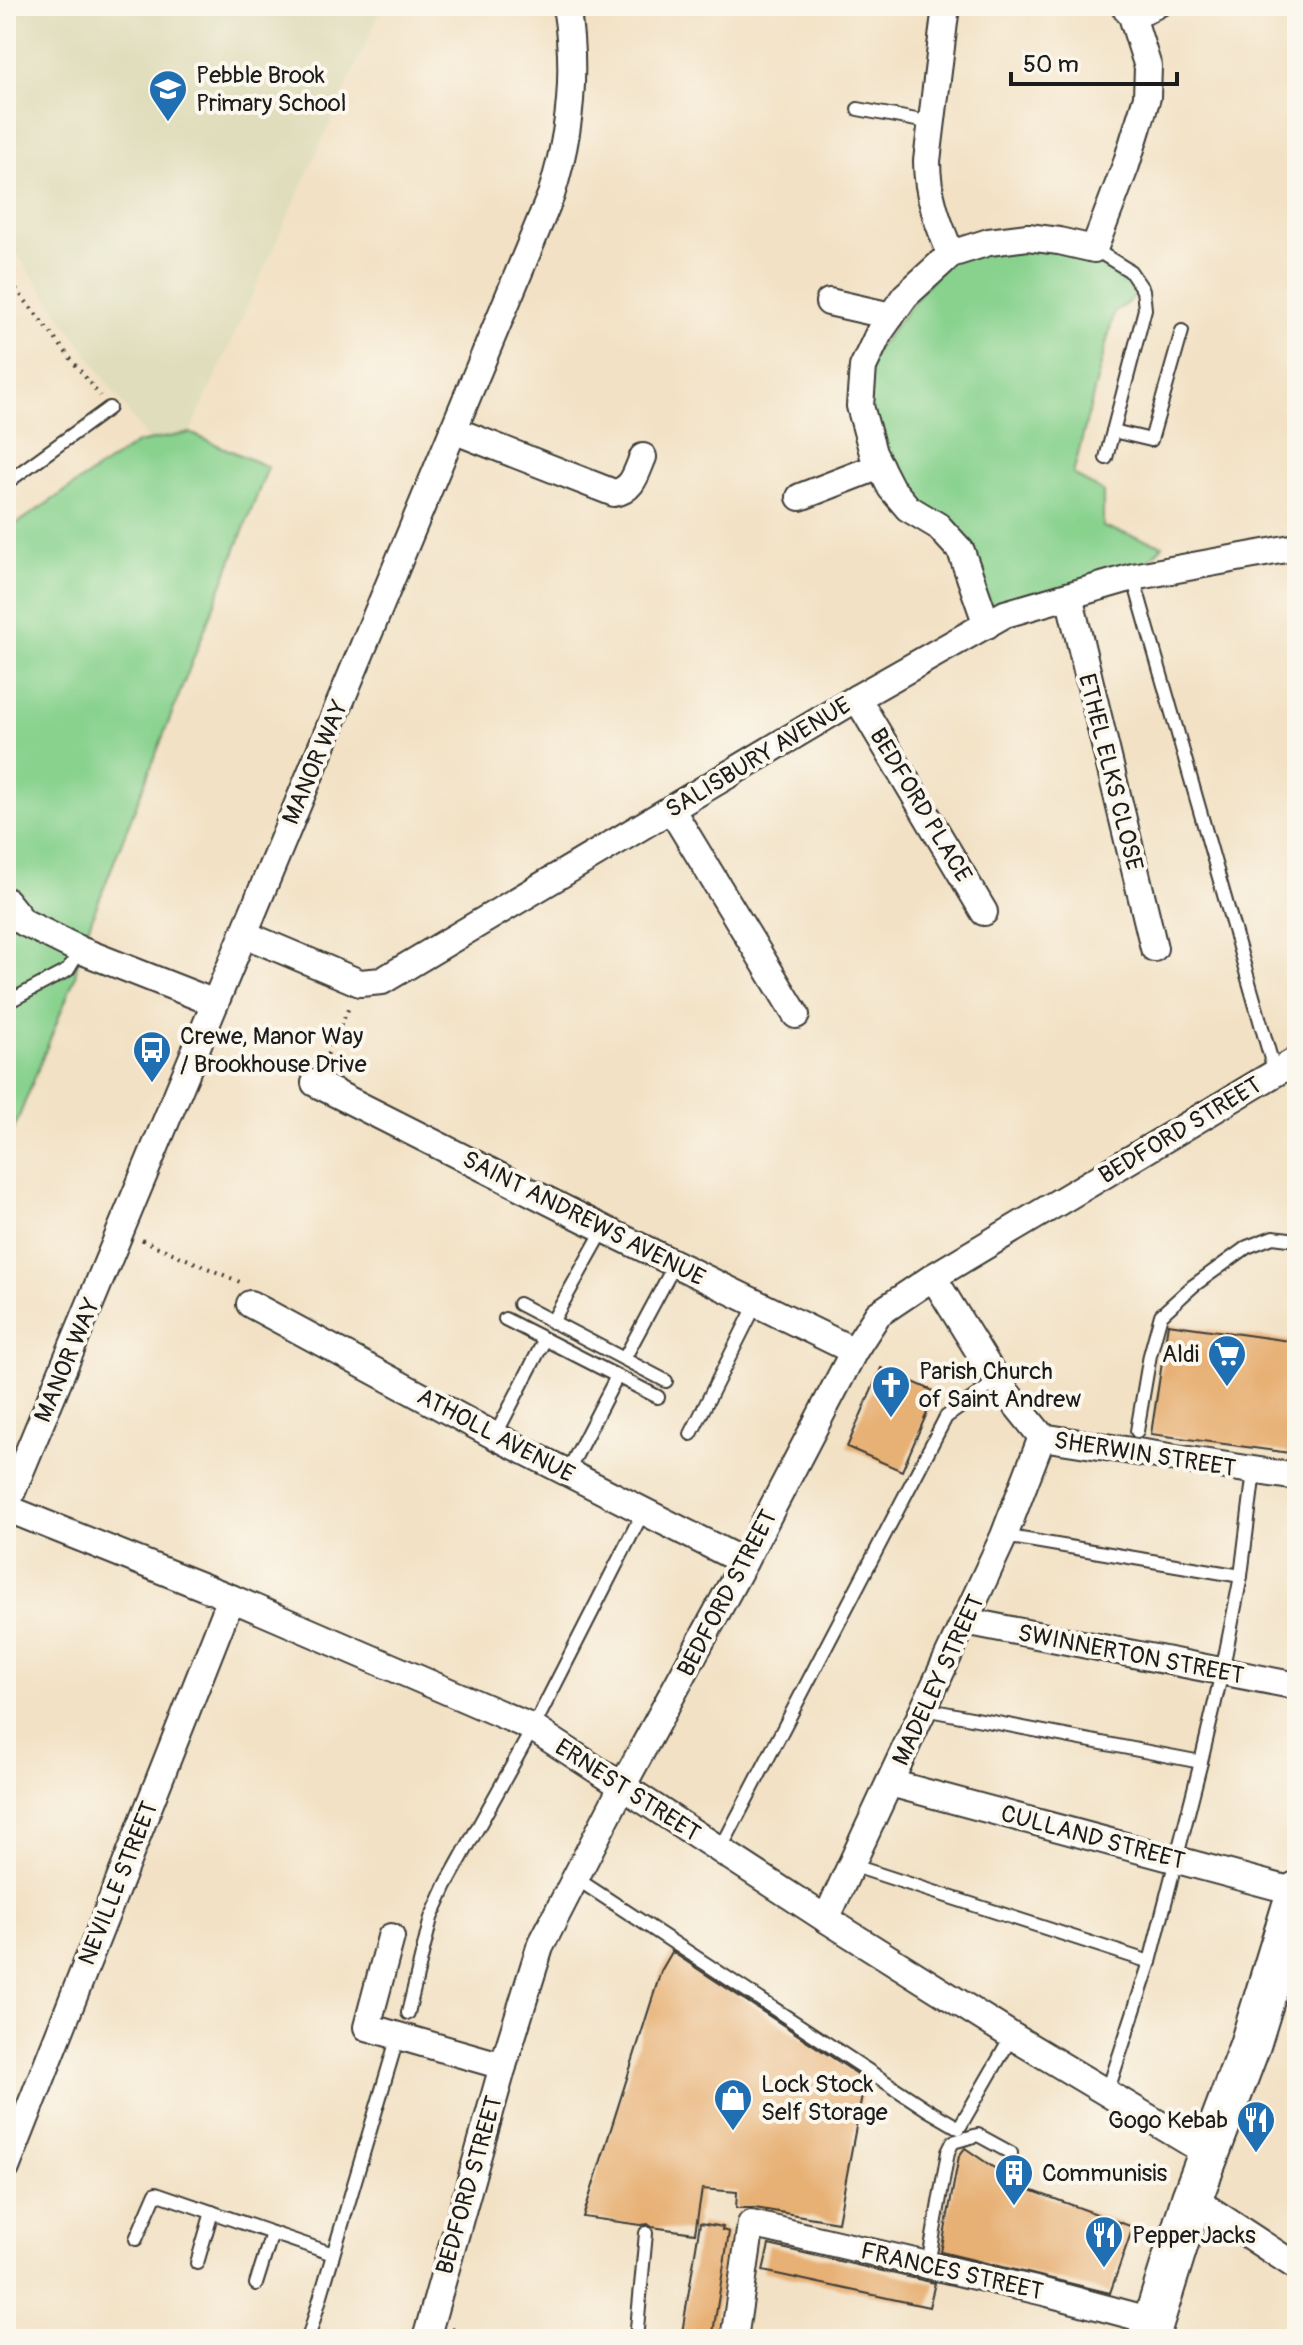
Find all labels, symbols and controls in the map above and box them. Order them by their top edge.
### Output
scale bar [1011,36,1177,86]
text: 50 m [1023,50,1079,79]
place label: Pebble Brook Primary School [196,61,346,118]
school or university icon: Pebble Brook Primary School [147,68,189,123]
street label: ETHEL ELKS CLOSE [1072,671,1149,874]
street label: SALISBURY AVENUE [660,691,856,824]
street label: MANOR WAY [276,696,355,829]
street label: BEDFORD PLACE [863,723,978,888]
place label: Crewe, Manor Way / Brookhouse Drive [180,1022,367,1079]
bus stop icon: Crewe, Manor Way / Brookhouse Drive [131,1029,173,1084]
street label: BEDFORD STREET [1094,1070,1267,1190]
street label: SAINT ANDREWS AVENUE [458,1145,710,1292]
street label: MANOR WAY [28,1294,107,1427]
supermarket icon: Aldi [1206,1333,1248,1388]
place label: Aldi [1162,1340,1199,1369]
place label: Parish Church of Saint Andrew [919,1357,1081,1414]
church icon: Parish Church of Saint Andrew [870,1364,912,1419]
street label: ATHOLL AVENUE [412,1382,579,1489]
street label: SHERWIN STREET [1052,1426,1238,1483]
street label: BEDFORD STREET [671,1505,784,1681]
street label: MADELEY STREET [886,1590,991,1770]
street label: SWINNERTON STREET [1015,1618,1246,1691]
street label: ERNEST STREET [550,1733,706,1848]
street label: NEVILLE STREET [72,1797,165,1969]
street label: CULLAND STREET [998,1799,1188,1876]
place label: Lock Stock Self Storage [761,2070,888,2127]
shop icon: Lock Stock Self Storage [712,2077,754,2132]
street label: BEDFORD STREET [430,2092,509,2278]
restaurant icon: Gogo Kebab [1235,2099,1277,2154]
place label: Gogo Kebab [1108,2106,1228,2135]
building icon: Communisis [993,2152,1035,2207]
place label: Communisis [1042,2159,1168,2188]
restaurant icon: PepperJacks [1083,2214,1125,2269]
place label: PepperJacks [1132,2221,1256,2250]
street label: FRANCES STREET [858,2236,1046,2307]

